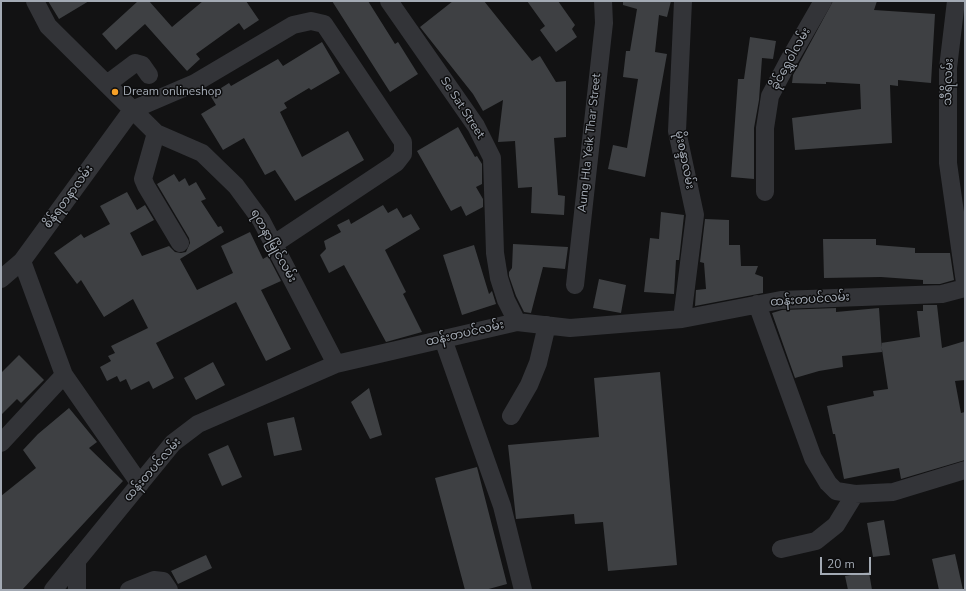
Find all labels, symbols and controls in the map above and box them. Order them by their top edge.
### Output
street label: ခိုင်ရွှေဝါလမ်း [768,25,814,93]
street label: သီရိလမ်း [941,58,957,106]
street label: Aung Hla Yeik Thar Street [576,73,604,213]
street label: Se Sat Street [437,74,487,142]
place label: Dream onlineshop [123,85,222,99]
marker: Dream onlineshop [110,87,120,97]
street label: မိုးစန္ဒာလမ်း [671,130,697,190]
street label: စိန်ရတနာလမ်း [41,163,97,231]
street label: ရတနာမြိုင်လမ်း [247,207,299,285]
street label: ထန်းတပင်လမ်း [770,290,850,310]
street label: ထန်းတပင်လမ်း [425,318,505,350]
street label: ထန်းတပင်လမ်း [121,435,185,505]
scale bar [822,549,873,575]
text: 20 m [827,556,855,572]

